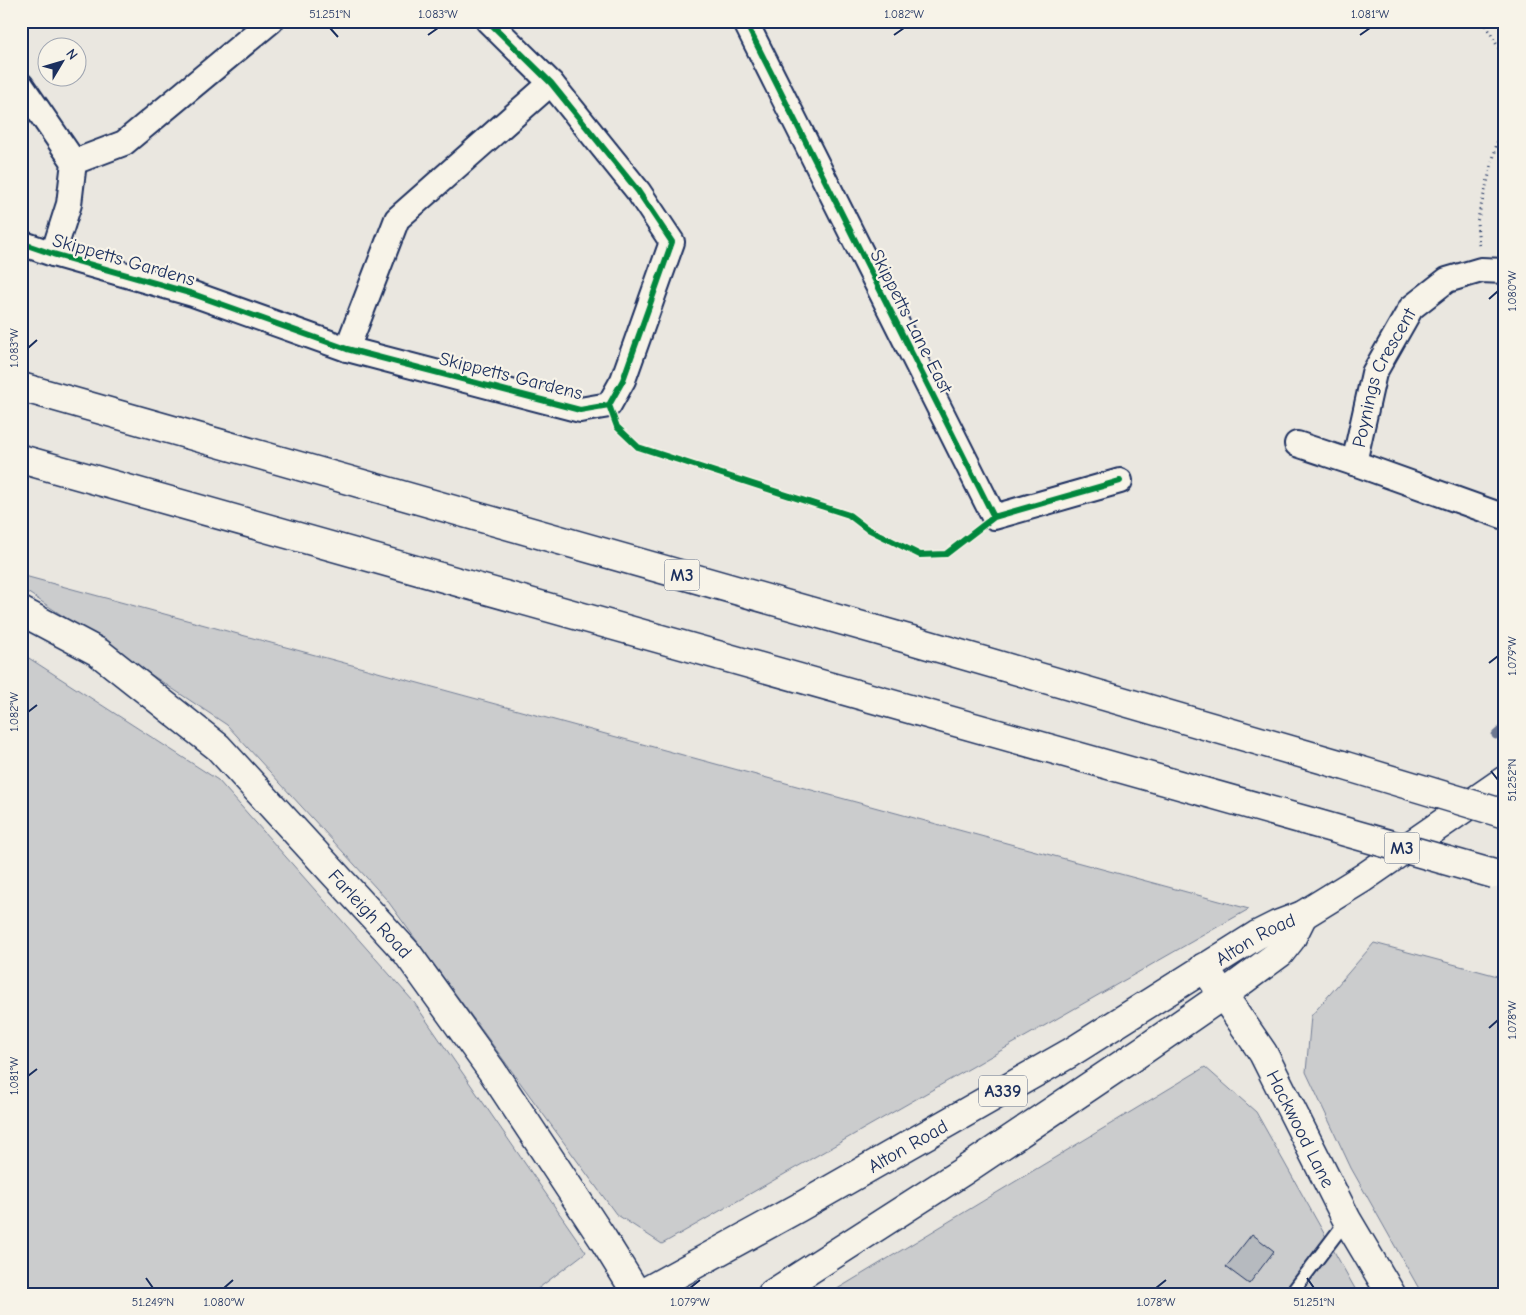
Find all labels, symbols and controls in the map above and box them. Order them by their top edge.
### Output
text: 51.251°N [309,7,351,21]
text: 1.083°W [418,7,458,21]
text: 1.082°W [884,7,924,21]
text: 1.081°W [1351,7,1390,21]
north arrow [38,38,88,88]
text: N [62,45,81,63]
street label: Skippetts Gardens [50,229,198,291]
street label: Skippetts Lane East [865,246,957,398]
text: 1.080°W [1505,270,1519,311]
street label: Poynings Crescent [1348,304,1421,449]
text: 1.083°W [7,328,21,368]
street label: Skippetts Gardens [437,347,585,404]
road number: M3 [664,560,700,590]
text: 1.079°W [1505,636,1519,676]
text: 1.082°W [7,692,21,732]
text: 51.252°N [1505,758,1519,802]
road number: M3 [1384,832,1420,864]
street label: Farleigh Road [324,865,416,963]
street label: Alton Road [1212,909,1299,970]
text: 1.078°W [1505,1000,1519,1040]
text: 1.081°W [7,1056,21,1095]
street label: Hackwood Lane [1261,1067,1339,1191]
road number: A339 [979,1076,1027,1106]
street label: Alton Road [864,1115,952,1178]
text: 51.249°N [132,1295,174,1309]
text: 1.080°W [204,1295,245,1309]
text: 1.079°W [670,1295,710,1309]
text: 1.078°W [1136,1295,1176,1309]
text: 51.251°N [1293,1295,1335,1309]

